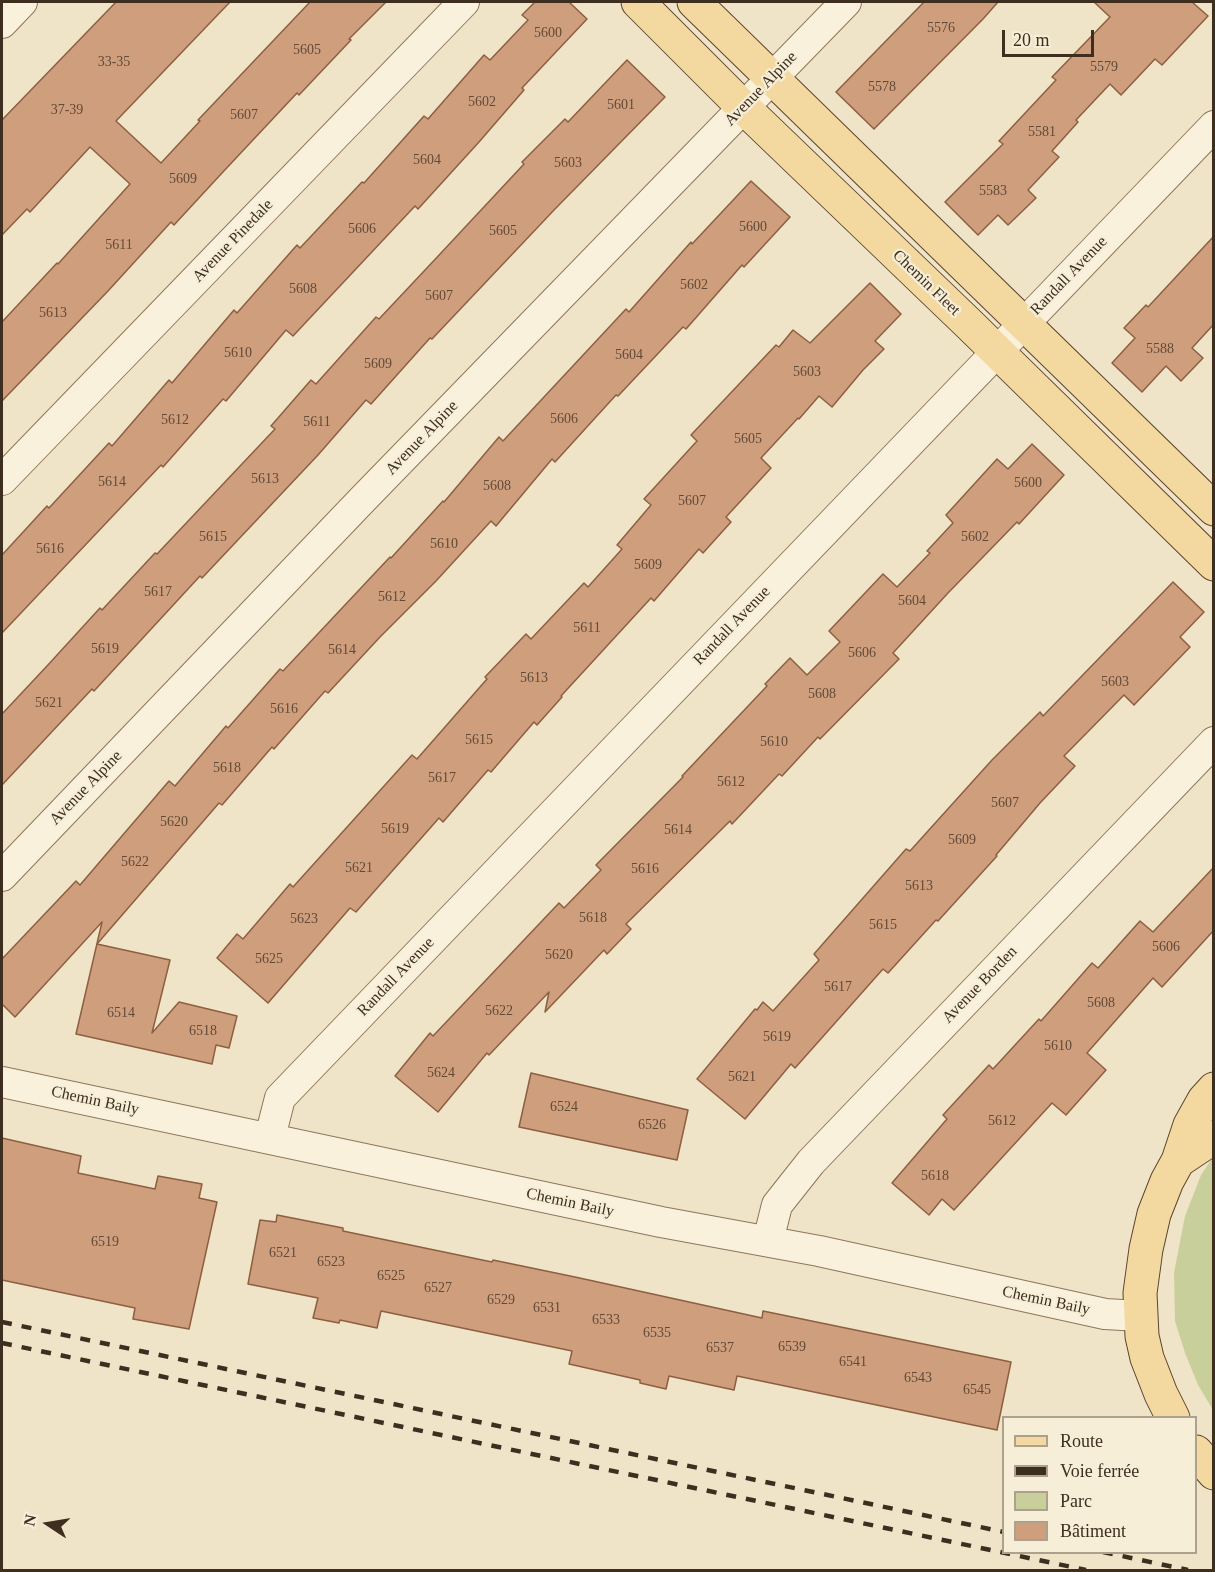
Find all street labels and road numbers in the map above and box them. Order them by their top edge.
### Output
street label: Avenue Alpine [721,48,801,130]
street label: Avenue Pinedale [189,196,277,286]
street label: Randall Avenue [1027,233,1111,319]
street label: Chemin Fleet [888,246,964,320]
street label: Avenue Alpine [382,397,462,479]
street label: Randall Avenue [690,583,774,669]
street label: Avenue Alpine [46,747,126,829]
street label: Randall Avenue [354,934,438,1020]
street label: Avenue Borden [938,942,1022,1028]
street label: Chemin Baily [49,1082,141,1120]
street label: Chemin Baily [524,1184,616,1222]
street label: Chemin Baily [1000,1282,1092,1320]

